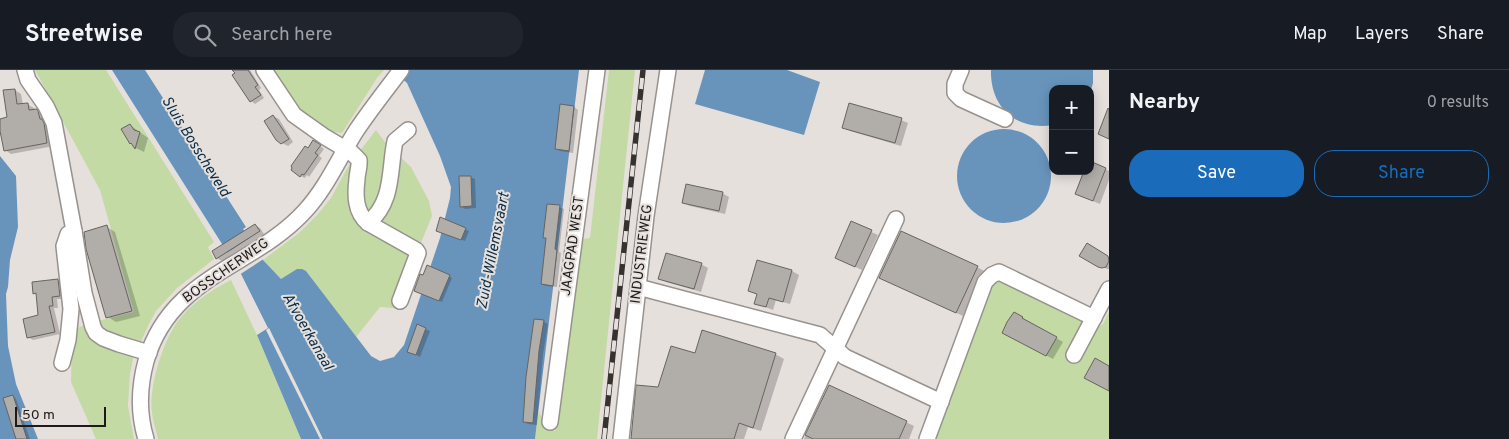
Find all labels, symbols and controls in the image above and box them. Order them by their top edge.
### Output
search box [173,12,523,57]
text: Streetwise [25,20,143,50]
icon: search [191,21,219,49]
text: Search here [231,23,333,47]
text: Map [1293,23,1327,46]
text: Layers [1355,23,1409,46]
text: Share [1437,23,1484,46]
map controls [1049,85,1094,175]
button: + [1049,85,1094,130]
text: Nearby [1129,89,1200,116]
water label: Sluis Bosscheveld [156,93,234,202]
text: 0 results [1427,93,1489,113]
button: − [1049,130,1094,175]
button: Save [1129,150,1304,197]
button: Share [1314,150,1489,197]
water label: Zuid-Willemsvaart [473,190,515,311]
street label: JAAGPAD WEST [558,195,588,297]
street label: INDUSTRIEWEG [627,203,657,305]
street label: BOSSCHERWEG [180,235,272,307]
water label: Afvoerkanaal [277,290,337,375]
scale bar [15,404,106,427]
text: 50 m [22,407,55,424]

